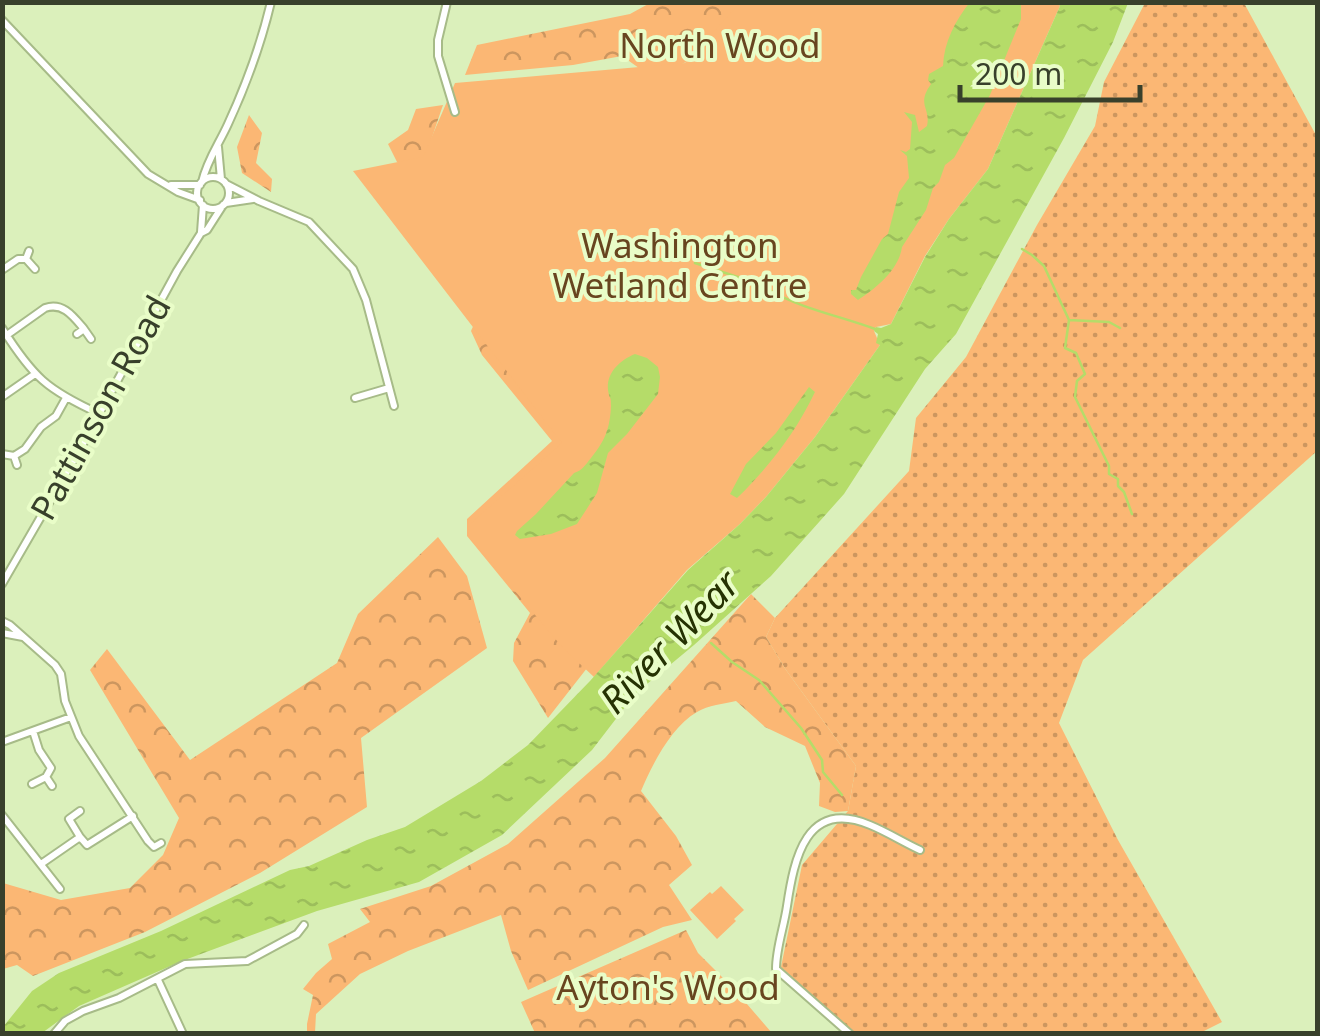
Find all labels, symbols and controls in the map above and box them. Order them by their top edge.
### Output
park label: North Wood [619,21,821,68]
scale bar [960,40,1140,102]
text: 200 m [975,53,1062,94]
park label: Washington Wetland Centre [553,221,807,308]
street label: Pattinson Road [19,287,181,528]
water label: River Wear [587,556,751,724]
park label: Ayton's Wood [556,963,780,1010]

